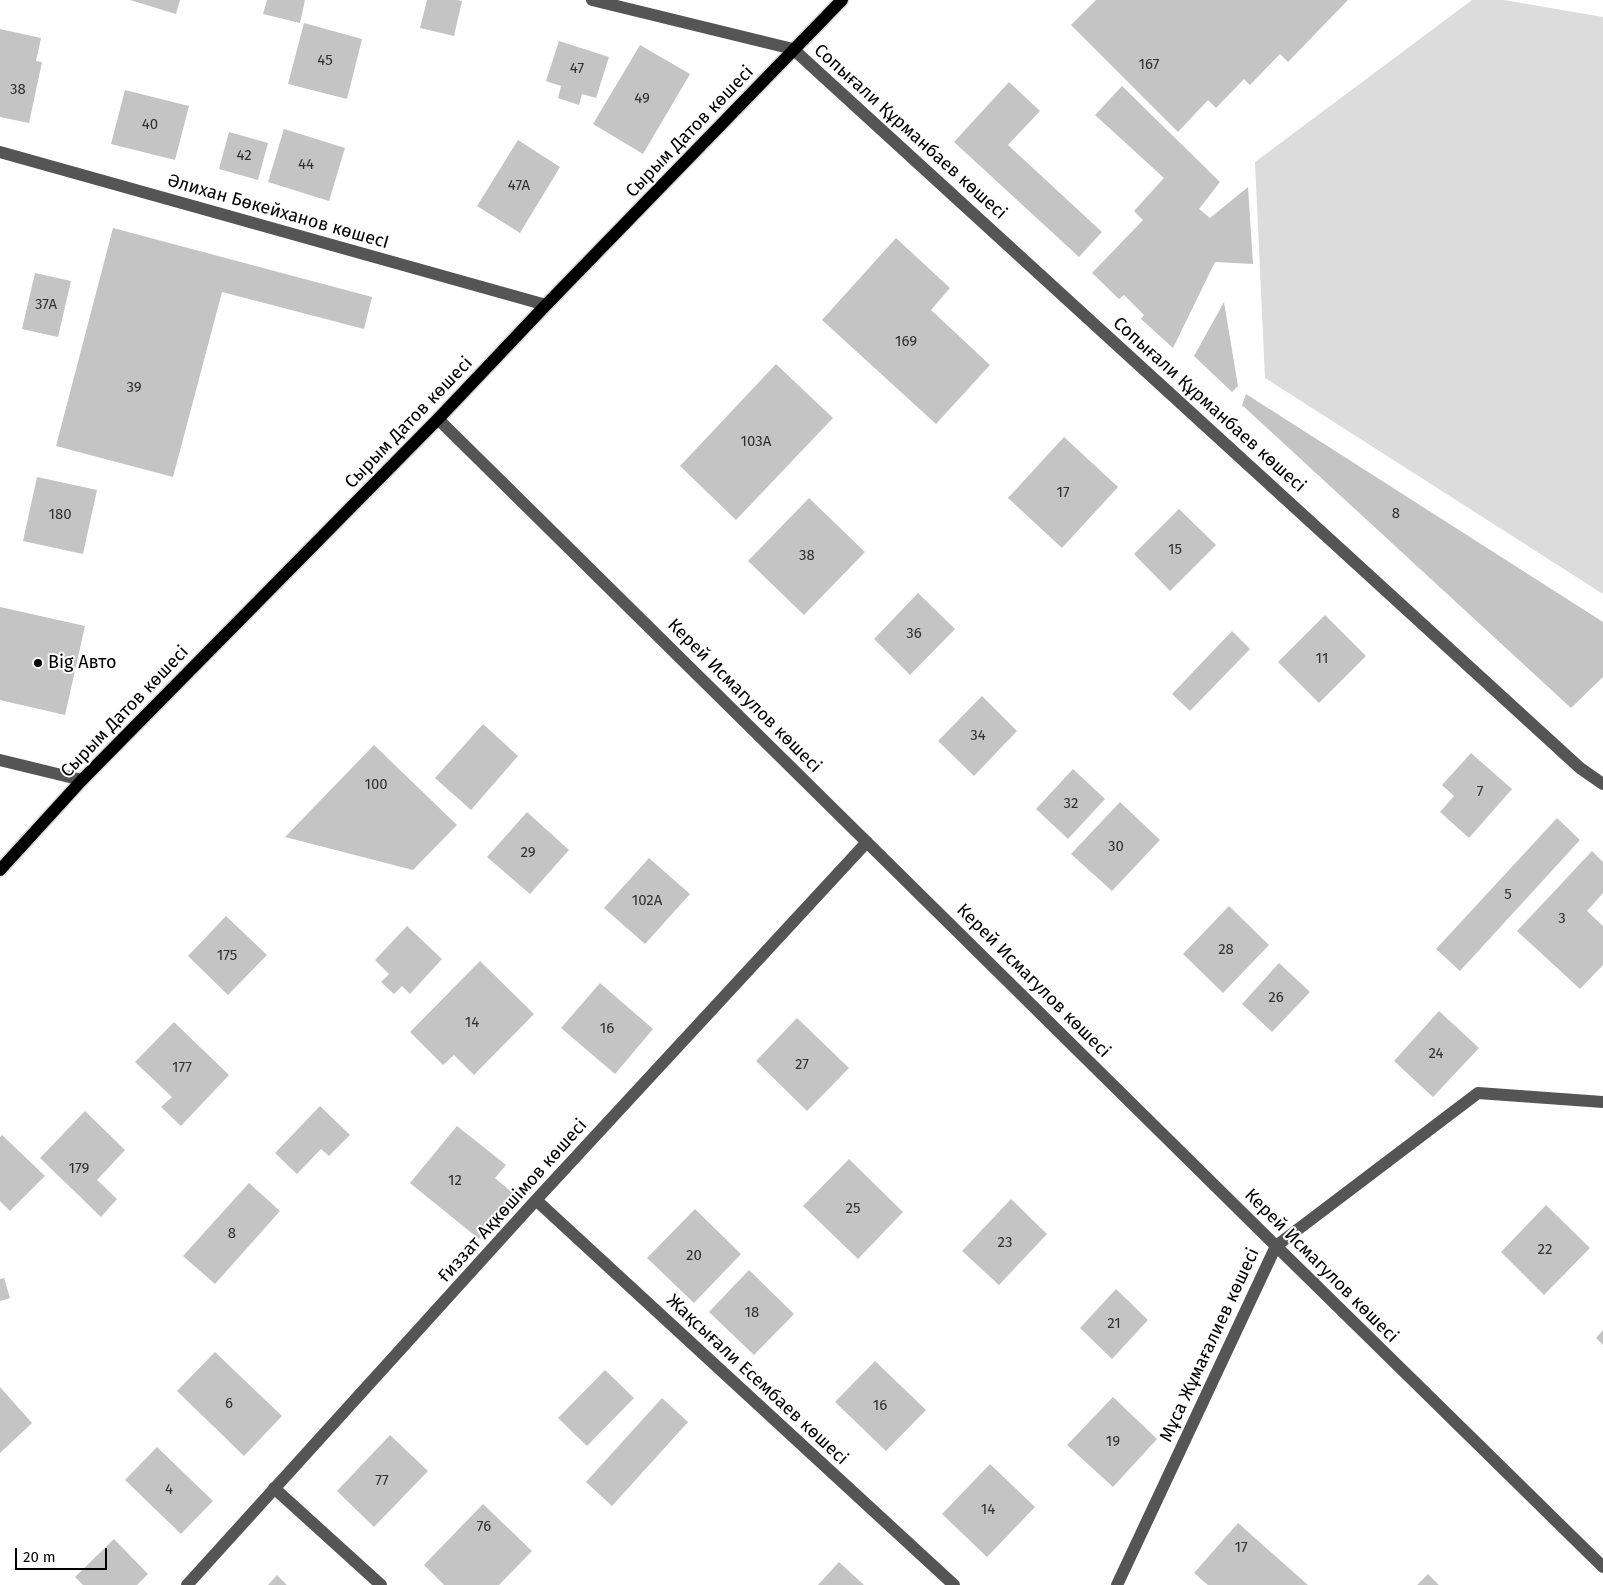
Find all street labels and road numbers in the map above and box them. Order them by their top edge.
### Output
street label: Сопығали Құрманбаев көшесі [809,40,1011,224]
street label: Сырым Датов көшесі [622,62,758,202]
street label: Әлихан Бөкейханов көшесI [165,170,391,254]
street label: Сопығали Құрманбаев көшесі [1108,313,1310,497]
street label: Сырым Датов көшесі [341,353,477,493]
street label: Керей Исмагулов көшесі [663,615,825,777]
street label: Сырым Датов көшесі [57,642,193,782]
street label: Керей Исмагулов көшесі [952,900,1114,1062]
street label: Ғиззат Ақкөшімов көшесi [434,1115,592,1287]
street label: Керей Исмагулов көшесі [1240,1185,1402,1347]
street label: Мұса Жұмағалиев көшесі [1156,1245,1264,1445]
street label: Жақсығали Есембаев көшесi [662,1290,852,1470]

